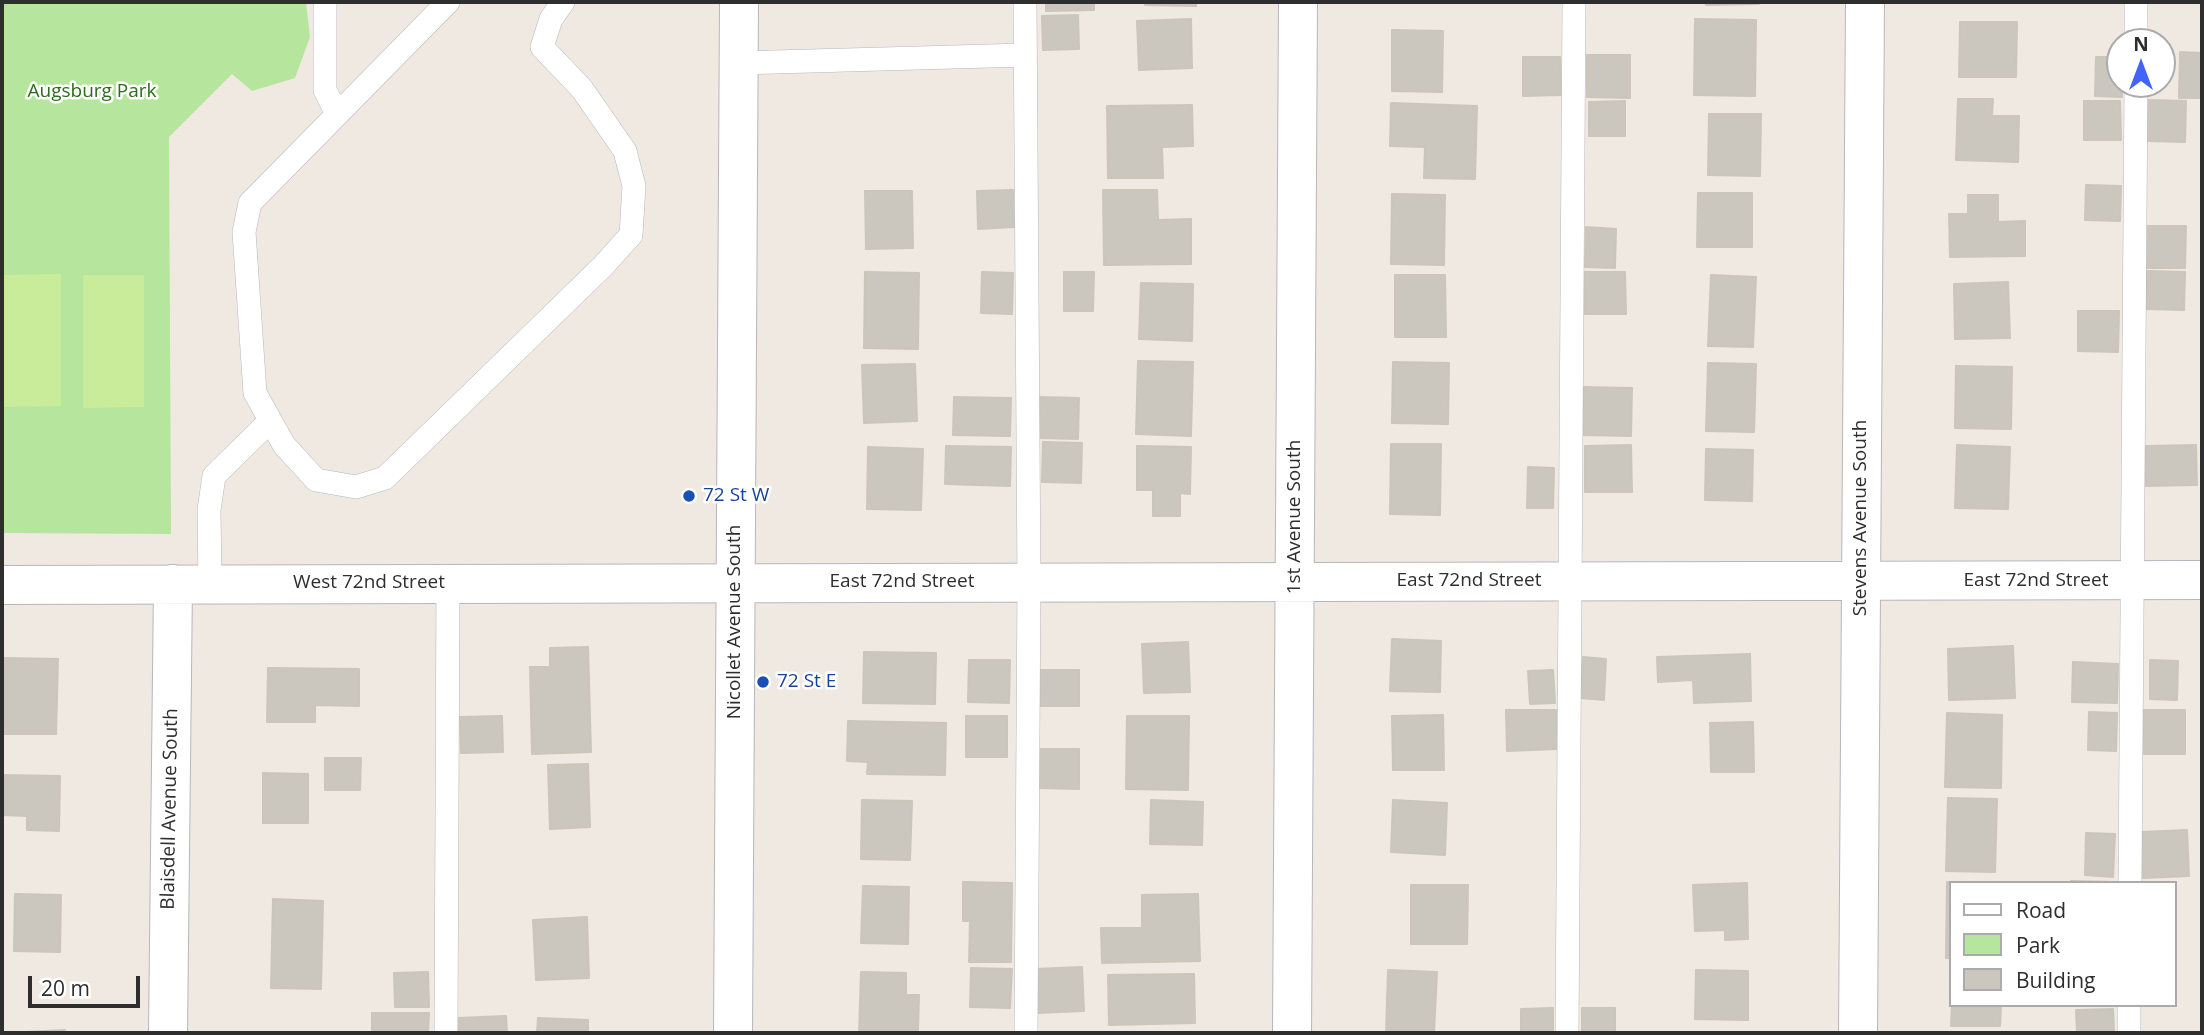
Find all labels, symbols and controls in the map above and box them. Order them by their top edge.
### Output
north arrow [2106,28,2176,98]
text: N [2133,31,2149,57]
park label: Augsburg Park [27,81,157,103]
street label: Stevens Avenue South [1850,420,1872,616]
street label: 1st Avenue South [1284,440,1306,594]
place label: 72 St W [703,485,769,507]
marker: 72 St W [681,488,697,504]
street label: Nicollet Avenue South [724,525,746,719]
street label: East 72nd Street [1397,570,1541,592]
street label: East 72nd Street [1964,570,2108,592]
street label: East 72nd Street [830,571,974,593]
street label: West 72nd Street [293,572,445,594]
place label: 72 St E [777,671,836,693]
marker: 72 St E [755,674,771,690]
street label: Blaisdell Avenue South [157,708,183,910]
legend [1948,881,2176,1007]
text: Road [2016,896,2066,924]
text: Park [2016,931,2060,959]
scale bar [32,962,144,1006]
text: Building [2016,966,2095,994]
text: 20 m [41,974,90,1002]

